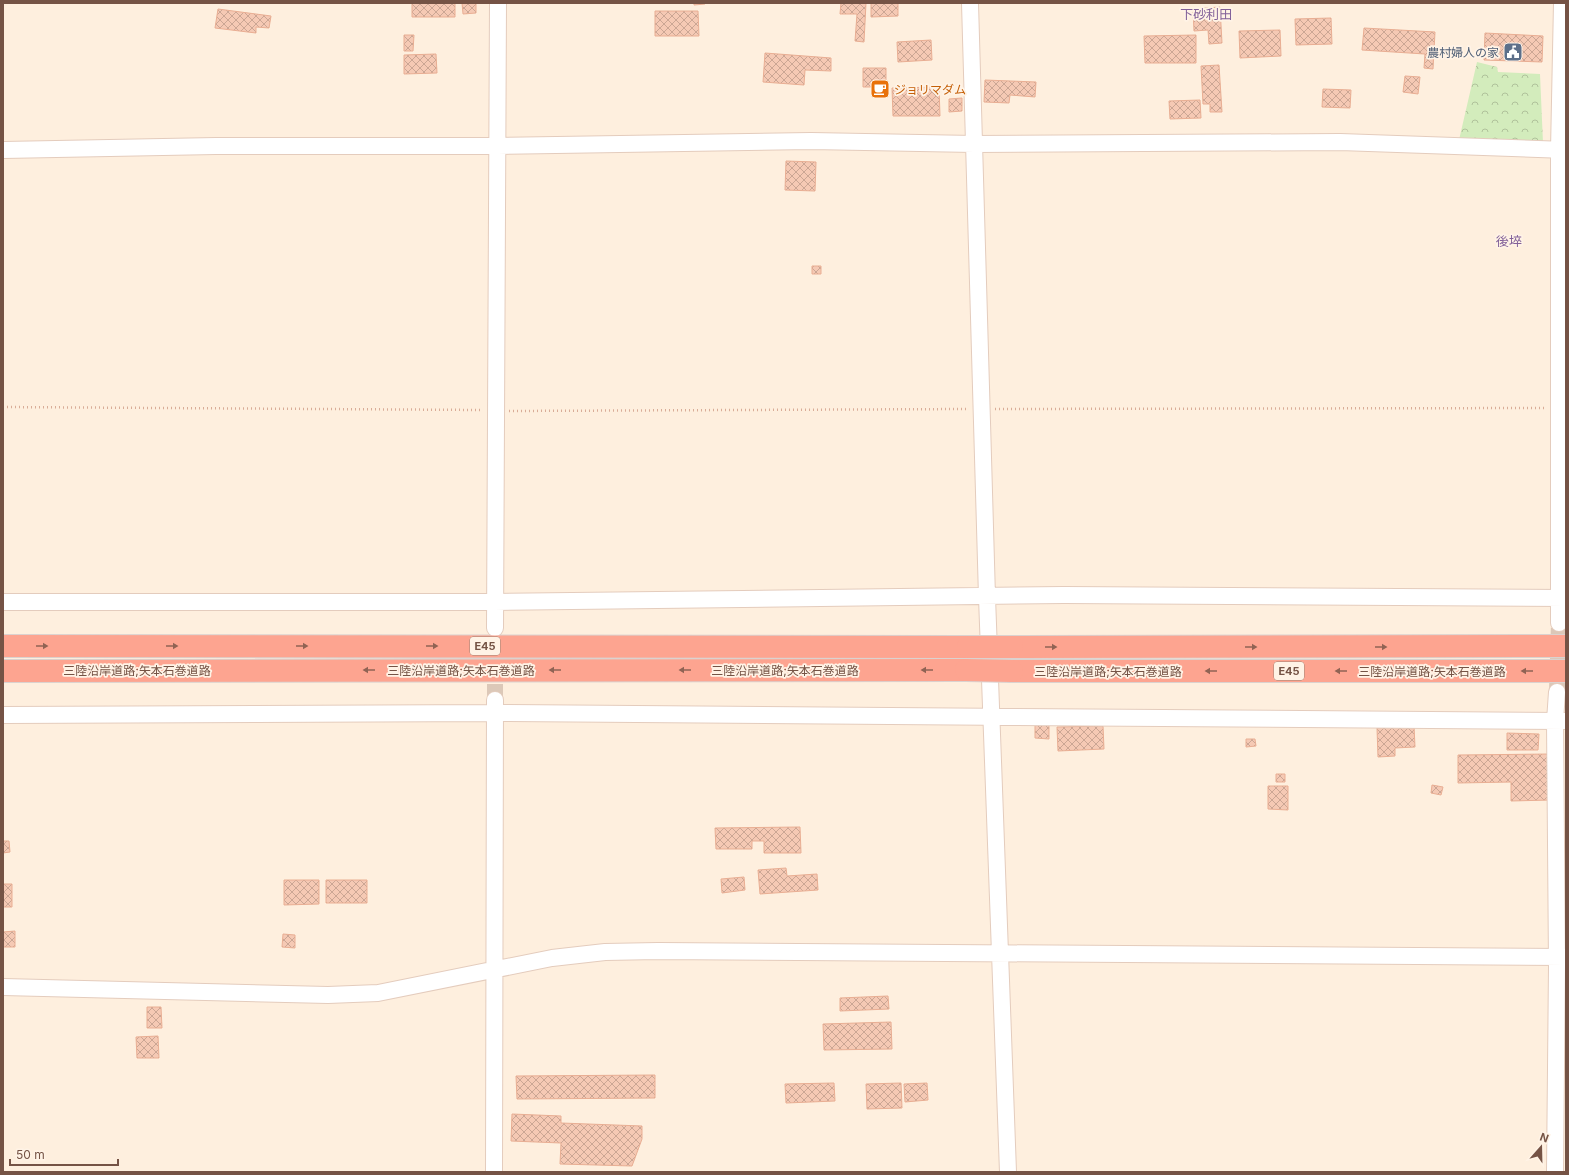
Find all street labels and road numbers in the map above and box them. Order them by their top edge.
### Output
road number: E45 [470,637,500,655]
road number: E45 [1274,662,1304,680]
street label: 三陸沿岸道路;矢本石巻道路 [63,663,211,678]
street label: 三陸沿岸道路;矢本石巻道路 [387,663,535,678]
street label: 三陸沿岸道路;矢本石巻道路 [711,663,859,678]
street label: 三陸沿岸道路;矢本石巻道路 [1034,664,1182,679]
street label: 三陸沿岸道路;矢本石巻道路 [1358,664,1506,679]

